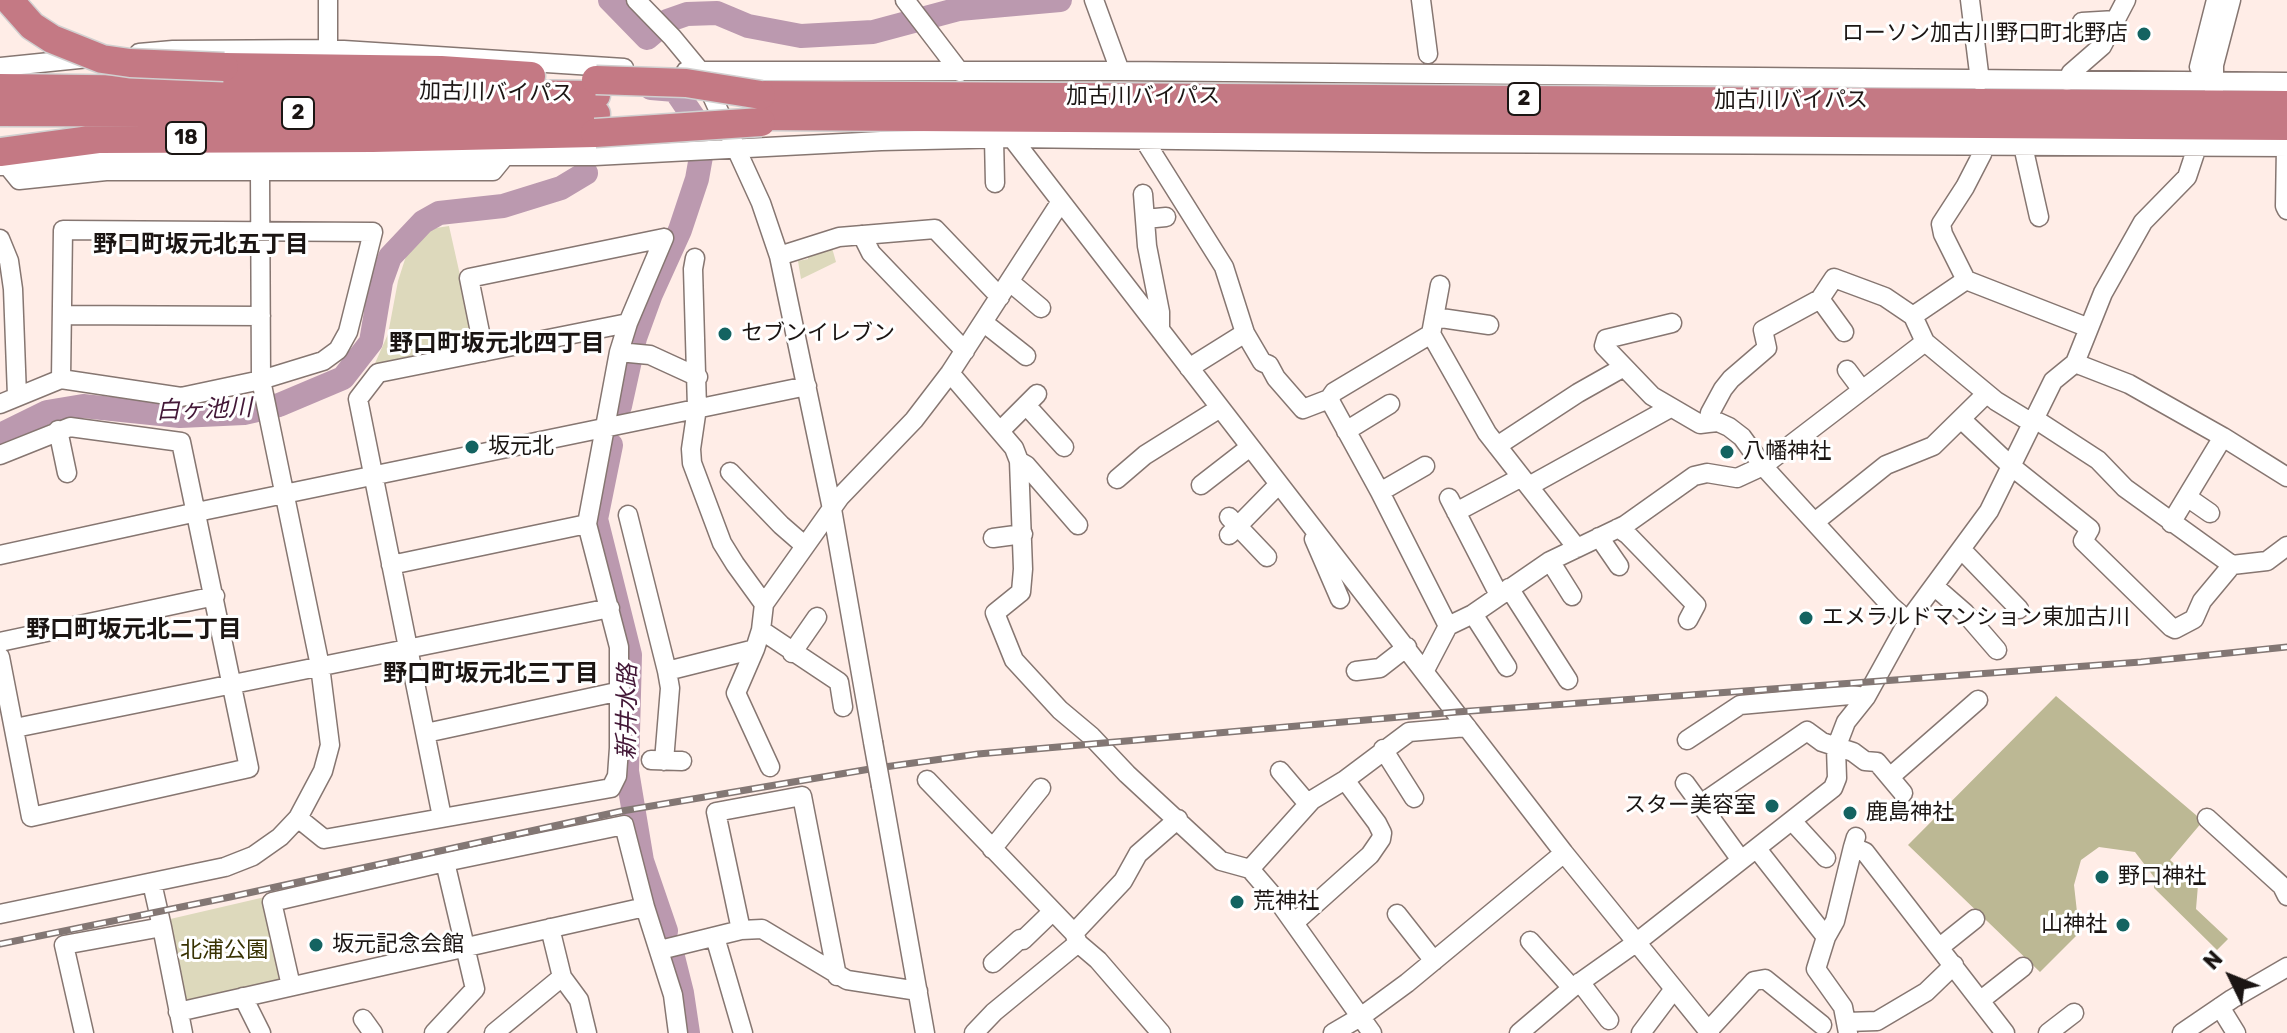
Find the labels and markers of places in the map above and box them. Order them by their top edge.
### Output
place label: ローソン加古川野口町北野店 [1842,21,2128,47]
marker: ローソン加古川野口町北野店 [2135,25,2153,43]
place label: セブンイレブン [741,321,895,347]
marker: セブンイレブン [716,325,734,343]
place label: 坂元北 [488,434,554,460]
marker: 坂元北 [463,438,481,456]
place label: 八幡神社 [1743,439,1831,465]
marker: 八幡神社 [1718,443,1736,461]
place label: エメラルドマンション東加古川 [1822,605,2130,631]
marker: エメラルドマンション東加古川 [1797,609,1815,627]
place label: スター美容室 [1624,793,1756,819]
marker: スター美容室 [1763,797,1781,815]
place label: 鹿島神社 [1866,800,1954,826]
marker: 鹿島神社 [1841,804,1859,822]
place label: 野口神社 [2118,864,2206,890]
marker: 野口神社 [2093,868,2111,886]
place label: 荒神社 [1253,889,1319,915]
marker: 荒神社 [1228,893,1246,911]
place label: 山神社 [2041,912,2107,938]
marker: 山神社 [2114,916,2132,934]
place label: 坂元記念会館 [332,932,464,958]
marker: 坂元記念会館 [307,936,325,954]

